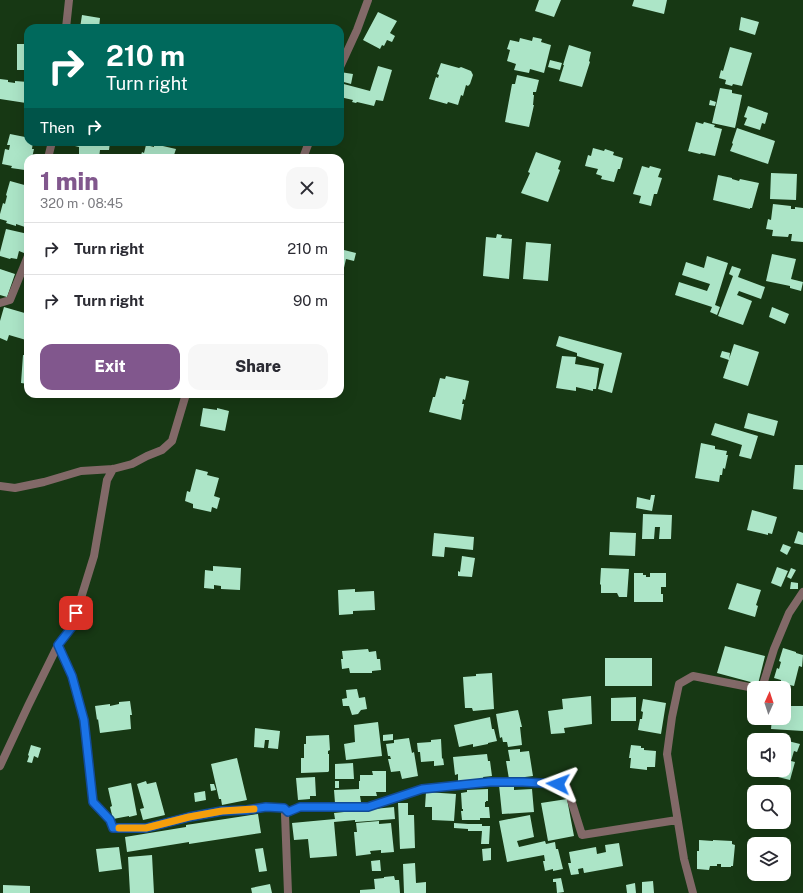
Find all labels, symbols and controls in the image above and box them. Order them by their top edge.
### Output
text: 210 m [106,39,185,72]
icon: right [40,40,92,92]
text: Turn right [106,73,188,94]
icon: right [83,116,105,138]
text: Then [40,119,75,136]
text: 1 min [40,167,99,195]
button: close [286,167,328,209]
text: 320 m · 08:45 [40,196,123,211]
icon: right [40,238,62,260]
text: Turn right [74,240,144,257]
text: 210 m [287,240,328,257]
icon: right [40,290,62,312]
text: Turn right [74,292,144,309]
text: 90 m [293,292,328,309]
button: Exit [40,344,180,390]
button: Share [188,344,328,390]
pin [59,596,93,630]
icon: arrive [65,602,87,624]
north arrow [747,681,791,725]
map controls [747,681,791,881]
button: sound [747,733,791,777]
position arrow [537,763,579,805]
button: search [747,785,791,829]
button: layers [747,837,791,881]

